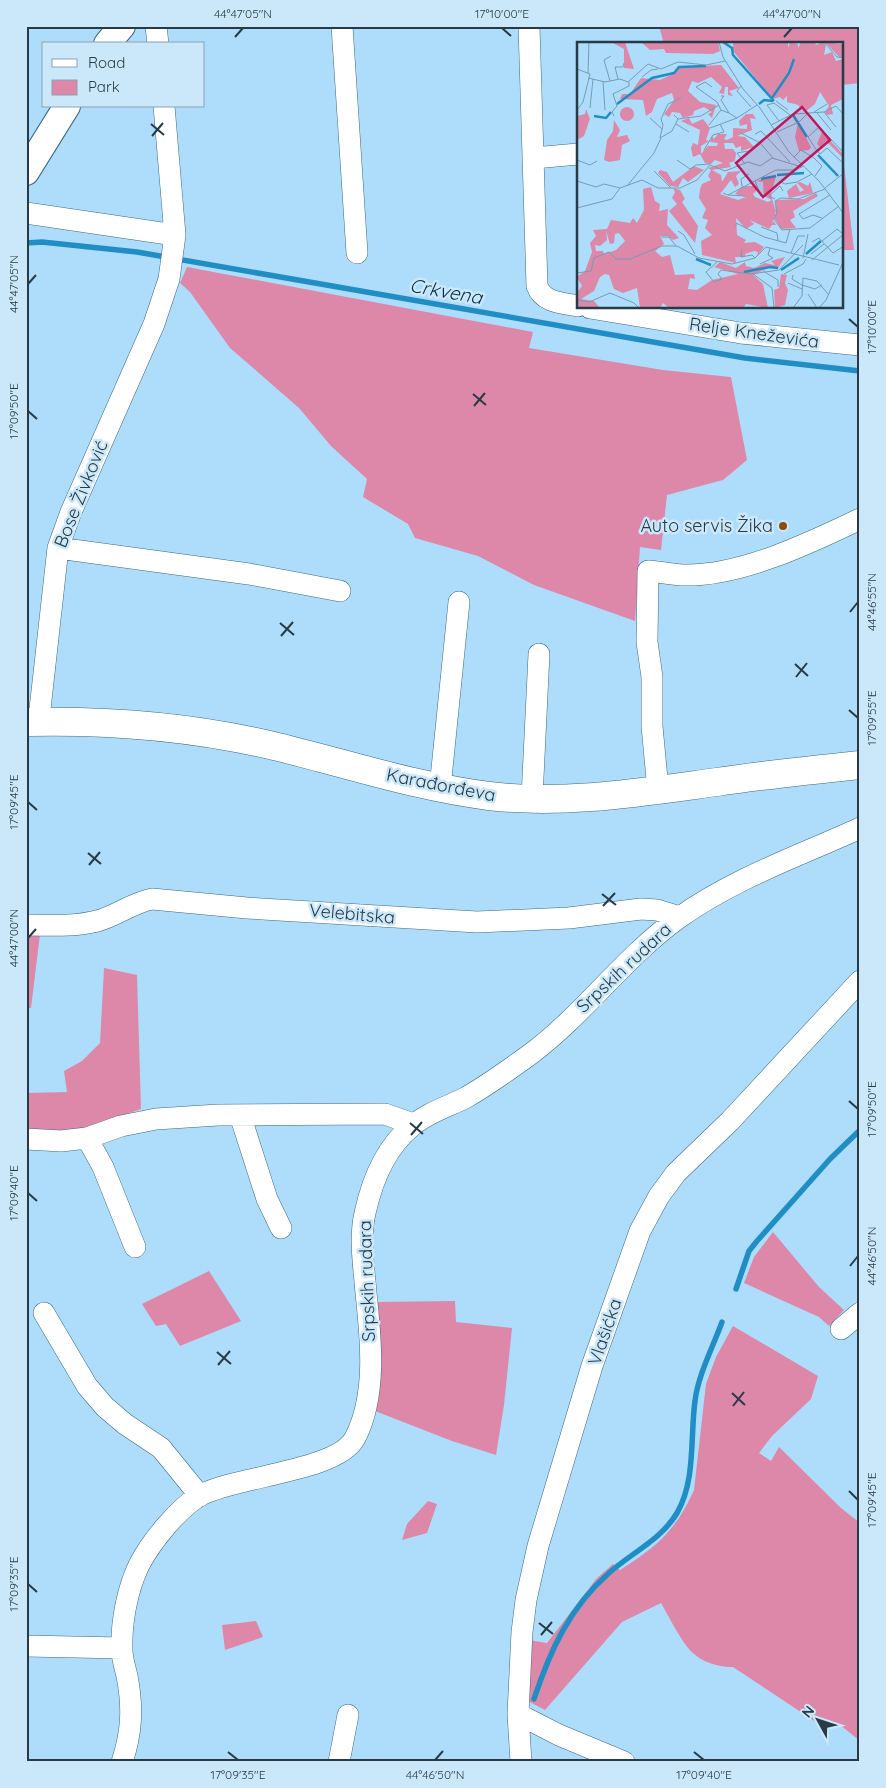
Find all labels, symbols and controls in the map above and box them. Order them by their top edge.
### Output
text: 44°47'05"N [214,6,272,21]
text: 17°10'00"E [475,6,529,21]
text: 44°47'00"N [763,6,821,21]
legend [42,42,205,108]
inset map [577,42,844,309]
text: Road [88,53,125,72]
text: Park [88,77,120,96]
text: 44°47'05"N [6,255,21,313]
water label: Crkvena [408,273,486,309]
text: 17°10'00"E [864,300,879,354]
street label: Relje Kneževića [688,312,820,353]
text: 17°09'50"E [6,383,21,439]
street label: Bose Živković [49,437,113,551]
place label: Auto servis Žika [640,514,773,537]
marker: Auto servis Žika [777,520,789,532]
text: 44°46'55"N [864,573,879,631]
text: 17°09'55"E [864,690,879,746]
street label: Karađorđeva [385,763,498,806]
text: 17°09'45"E [6,774,21,830]
street label: Velebitska [308,898,396,929]
text: 44°47'00"N [6,909,21,967]
street label: Srpskih rudara [571,918,676,1018]
text: 17°09'50"E [864,1081,879,1137]
text: 17°09'40"E [6,1165,21,1221]
street label: Srpskih rudara [353,1220,380,1342]
text: 44°46'50"N [864,1227,879,1285]
street label: Vlašićka [582,1295,627,1368]
text: 17°09'45"E [864,1472,879,1528]
text: 17°09'35"E [6,1556,21,1611]
north arrow [794,1696,844,1746]
text: N [798,1702,818,1721]
text: 17°09'35"E [211,1767,266,1782]
text: 44°46'50"N [406,1767,464,1782]
text: 17°09'40"E [676,1767,732,1782]

